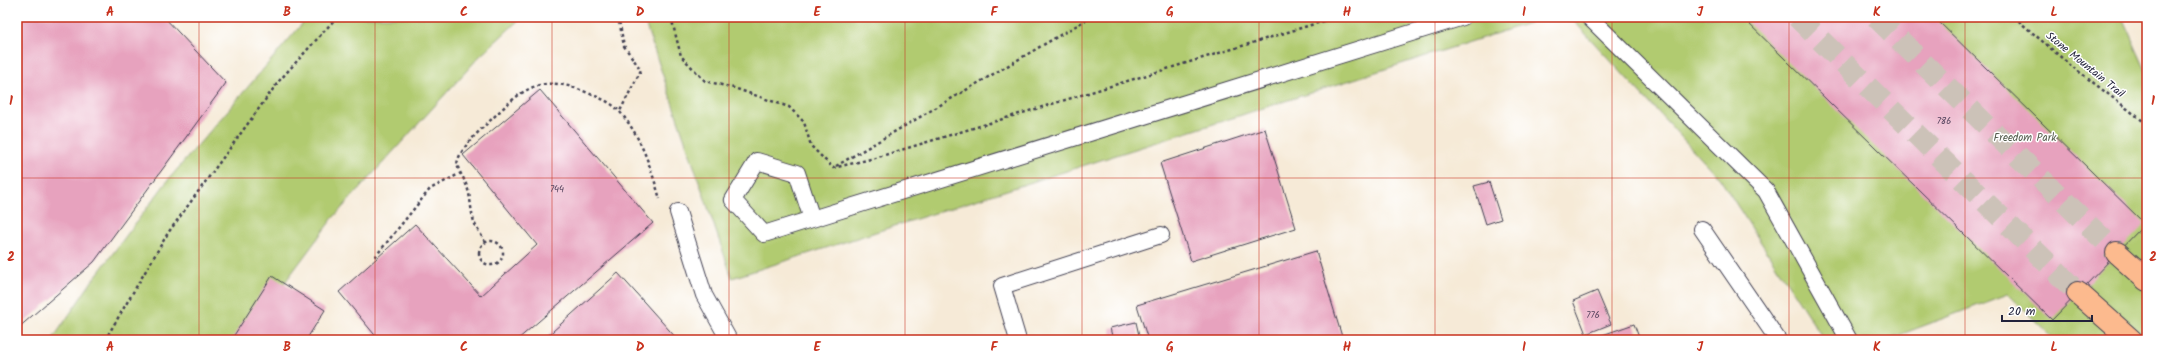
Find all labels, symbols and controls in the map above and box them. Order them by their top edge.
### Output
text: A [106,2,114,23]
text: B [283,2,291,23]
text: C [460,2,468,23]
text: D [636,2,645,23]
text: E [813,2,821,23]
text: F [990,2,998,23]
text: G [1166,2,1174,23]
text: H [1343,2,1352,23]
text: I [1522,2,1526,23]
text: J [1697,2,1704,23]
text: K [1873,2,1881,23]
text: L [2050,2,2058,23]
street label: Stone Mountain Trail [2041,27,2129,103]
text: 1 [9,91,13,112]
text: 1 [2151,91,2155,112]
house number: 786 [1937,114,1951,129]
park label: Freedom Park [1994,129,2057,147]
house number: 744 [550,182,564,197]
text: 2 [7,247,15,268]
text: 2 [2149,247,2157,268]
scale bar [2002,297,2092,323]
text: 20 m [2008,302,2036,321]
house number: 776 [1586,308,1600,323]
text: A [106,337,114,357]
text: B [283,337,291,357]
text: C [460,337,468,357]
text: D [636,337,645,357]
text: E [813,337,821,357]
text: F [990,337,998,357]
text: G [1166,337,1174,357]
text: H [1343,337,1352,357]
text: I [1522,337,1526,357]
text: J [1697,337,1704,357]
text: K [1873,337,1881,357]
text: L [2050,337,2058,357]

